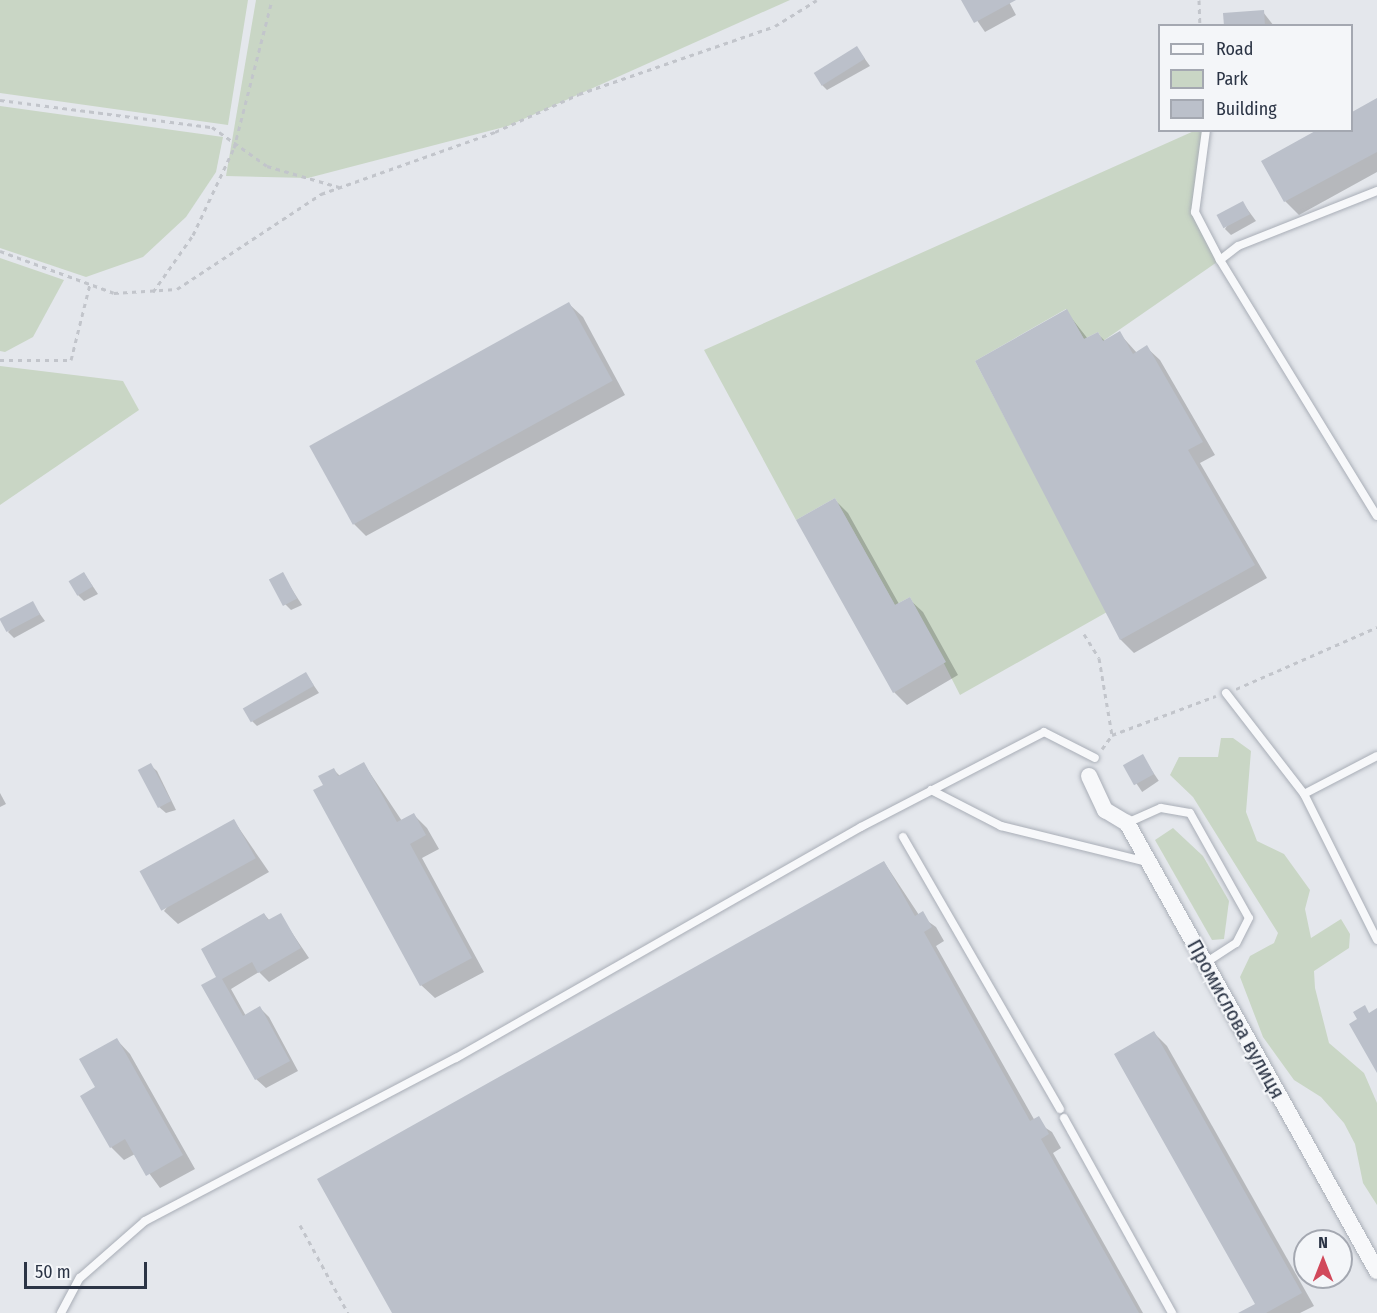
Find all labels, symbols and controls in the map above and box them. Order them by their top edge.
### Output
legend [1158,24,1353,132]
text: Road [1216,38,1253,60]
text: Park [1216,68,1248,90]
text: Building [1216,98,1277,120]
street label: Промислова вулиця [1182,935,1290,1103]
north arrow [1293,1229,1353,1289]
text: N [1318,1233,1328,1252]
scale bar [27,1250,150,1288]
text: 50 m [35,1261,71,1283]

